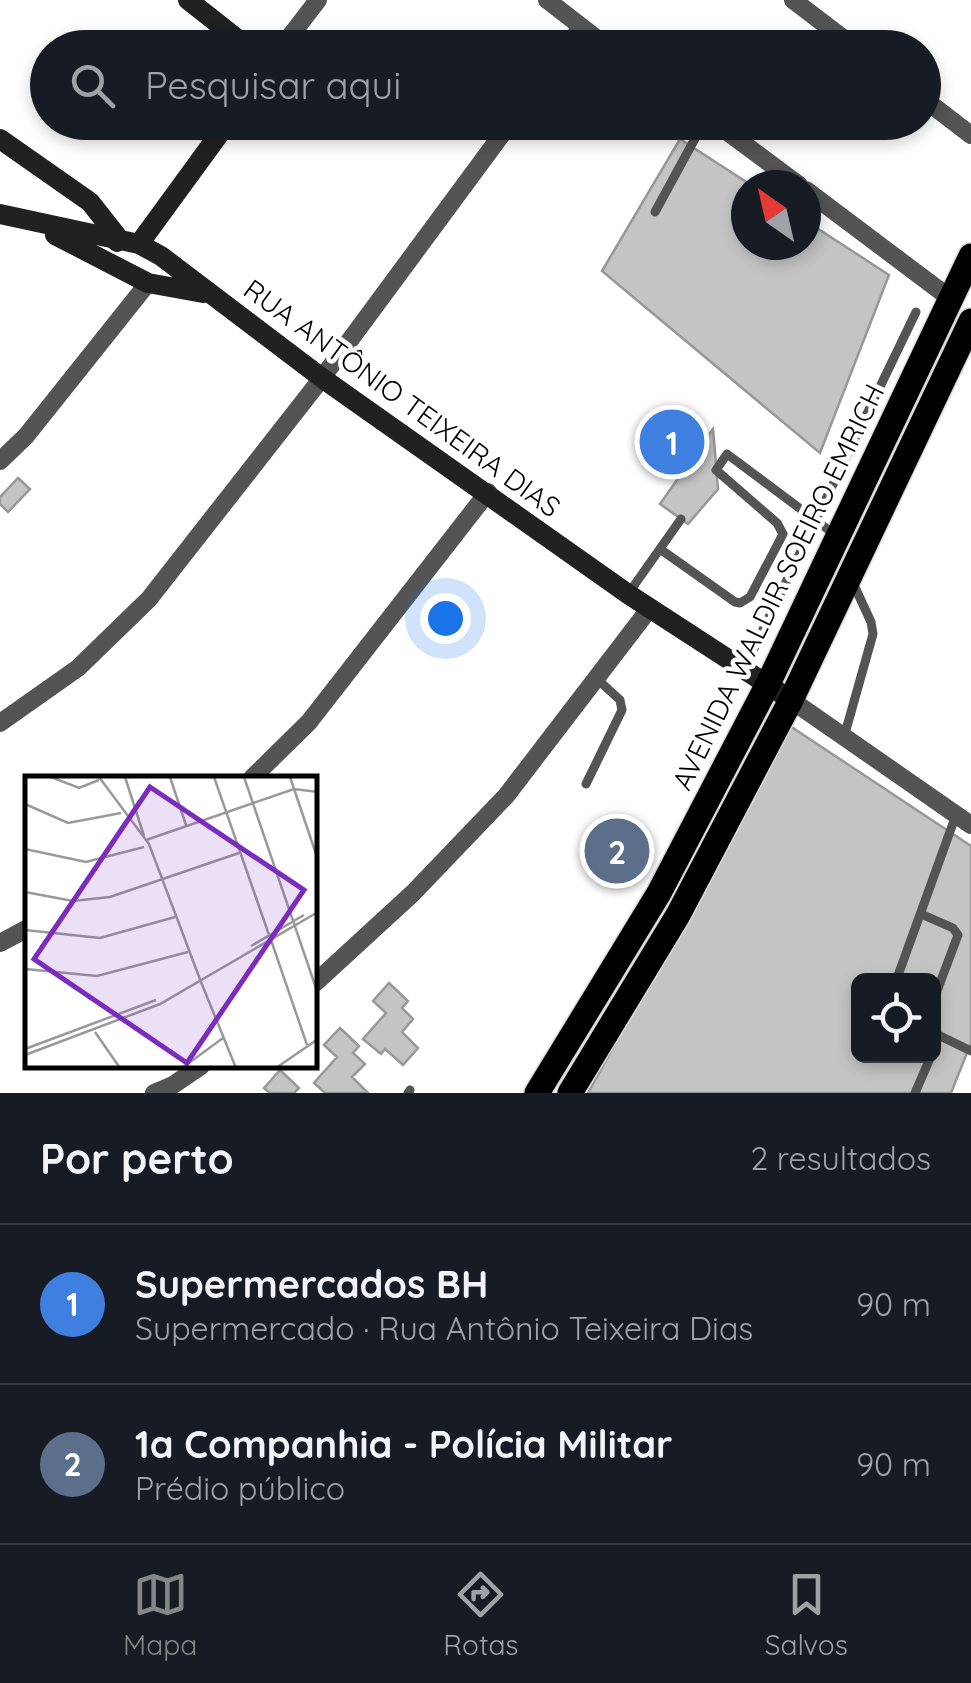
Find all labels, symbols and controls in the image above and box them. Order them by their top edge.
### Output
search box [30,30,941,140]
icon: search [65,58,120,113]
text: Pesquisar aqui [145,61,401,109]
north arrow [731,170,821,260]
street label: RUA ANTÔNIO TEIXEIRA DIAS [237,271,567,524]
street label: AVENIDA WALDIR SOEIRO EMRICH [664,378,891,795]
pin: 1 [640,404,704,480]
your location [420,593,471,644]
inset map [25,776,318,1068]
pin: 2 [584,814,650,888]
map controls [851,973,941,1063]
button: locate [851,973,941,1063]
text: Por perto [40,1132,234,1185]
text: 2 resultados [750,1138,931,1178]
text: Supermercados BH [135,1260,488,1308]
text: 1 [66,1284,79,1324]
text: 90 m [856,1284,931,1324]
text: Supermercado · Rua Antônio Teixeira Dias [135,1308,753,1348]
text: 1a Companhia - Polícia Militar [135,1420,673,1468]
text: 2 [63,1444,82,1484]
text: 90 m [856,1444,931,1484]
text: Prédio público [135,1468,345,1508]
tab: Mapa [123,1567,197,1662]
tab: Rotas [443,1567,518,1662]
tab: Salvos [765,1567,848,1662]

